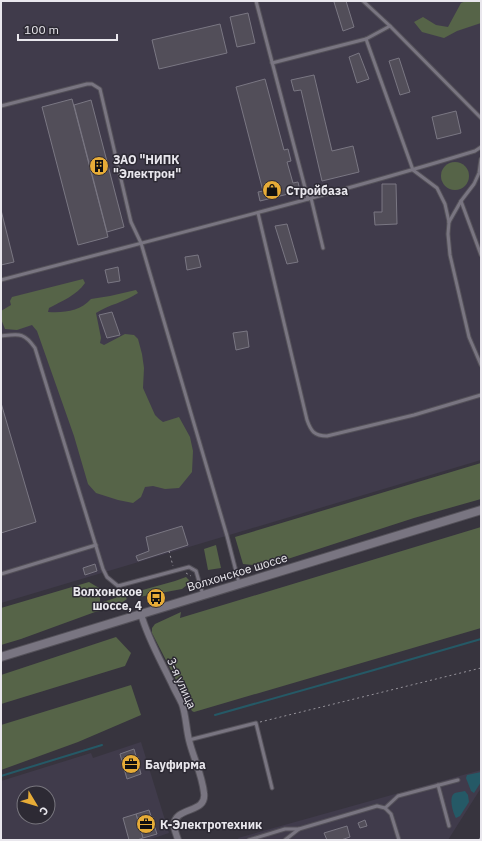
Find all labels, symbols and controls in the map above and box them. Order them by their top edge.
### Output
scale bar [18,16,117,42]
text: 100 m [24,22,59,37]
place label: ЗАО "НИПК "Электрон" [113,152,181,181]
building icon: ЗАО "НИПК "Электрон" [88,155,110,177]
shop icon: Стройбаза [261,179,283,201]
place label: Стройбаза [286,183,348,198]
street label: Волхонское шоссе [185,549,290,594]
place label: Волхонское шоссе, 4 [73,584,142,613]
bus stop icon: Волхонское шоссе, 4 [145,587,167,609]
street label: 3-я улица [164,655,200,711]
office icon: Бауфирма [120,753,142,775]
place label: Бауфирма [145,757,206,772]
north arrow [16,785,56,825]
text: С [36,804,52,818]
office icon: К-Электротехник [135,813,157,835]
place label: К-Электротехник [160,817,262,832]

